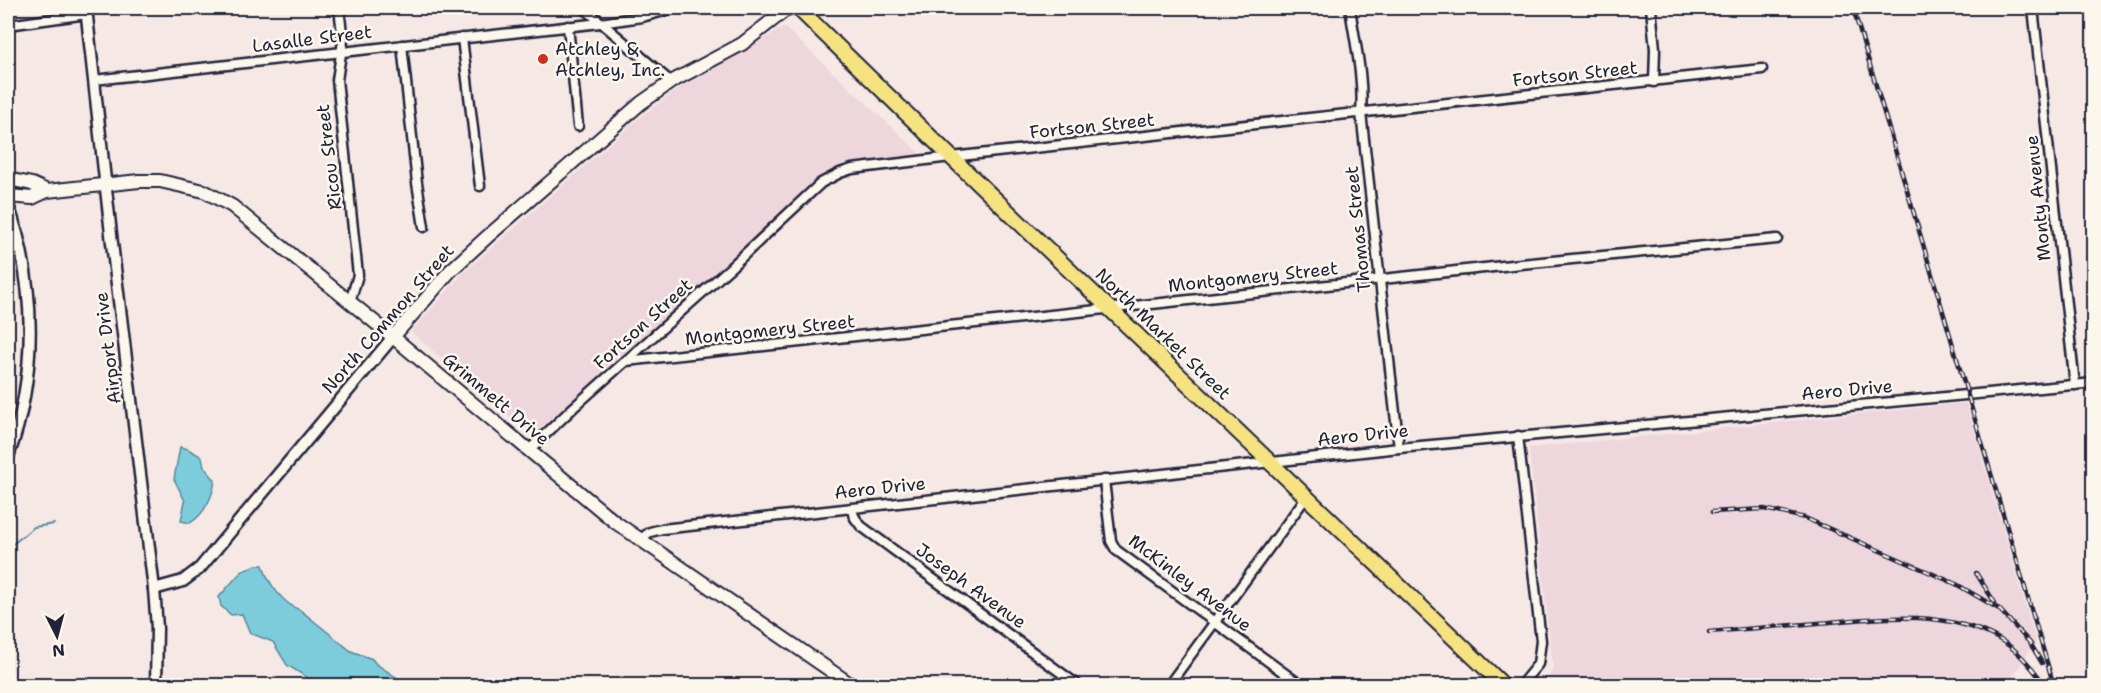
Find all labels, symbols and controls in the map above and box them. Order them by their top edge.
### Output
street label: Lasalle Street [251,20,373,58]
place label: Atchley & Atchley, Inc. [555,37,665,82]
marker: Atchley & Atchley, Inc. [536,52,550,66]
street label: Fortson Street [1511,55,1639,92]
street label: Ricou Street [311,103,347,211]
street label: Fortson Street [1028,107,1156,144]
street label: Monty Avenue [2019,134,2057,262]
street label: Thomas Street [1339,165,1377,293]
street label: North Common Street [316,239,460,399]
street label: Montgomery Street [1167,256,1339,298]
street label: North Market Street [1090,263,1236,405]
street label: Fortson Street [588,273,698,375]
street label: Airport Drive [89,291,127,405]
street label: Montgomery Street [684,309,856,351]
street label: Grimmett Drive [437,347,555,451]
street label: Aero Drive [1800,374,1894,406]
street label: Aero Drive [1316,418,1410,452]
street label: Aero Drive [833,471,927,505]
street label: McKinley Avenue [1124,529,1256,637]
street label: Joseph Avenue [911,538,1031,634]
north arrow [27,606,87,666]
text: N [51,639,66,662]

